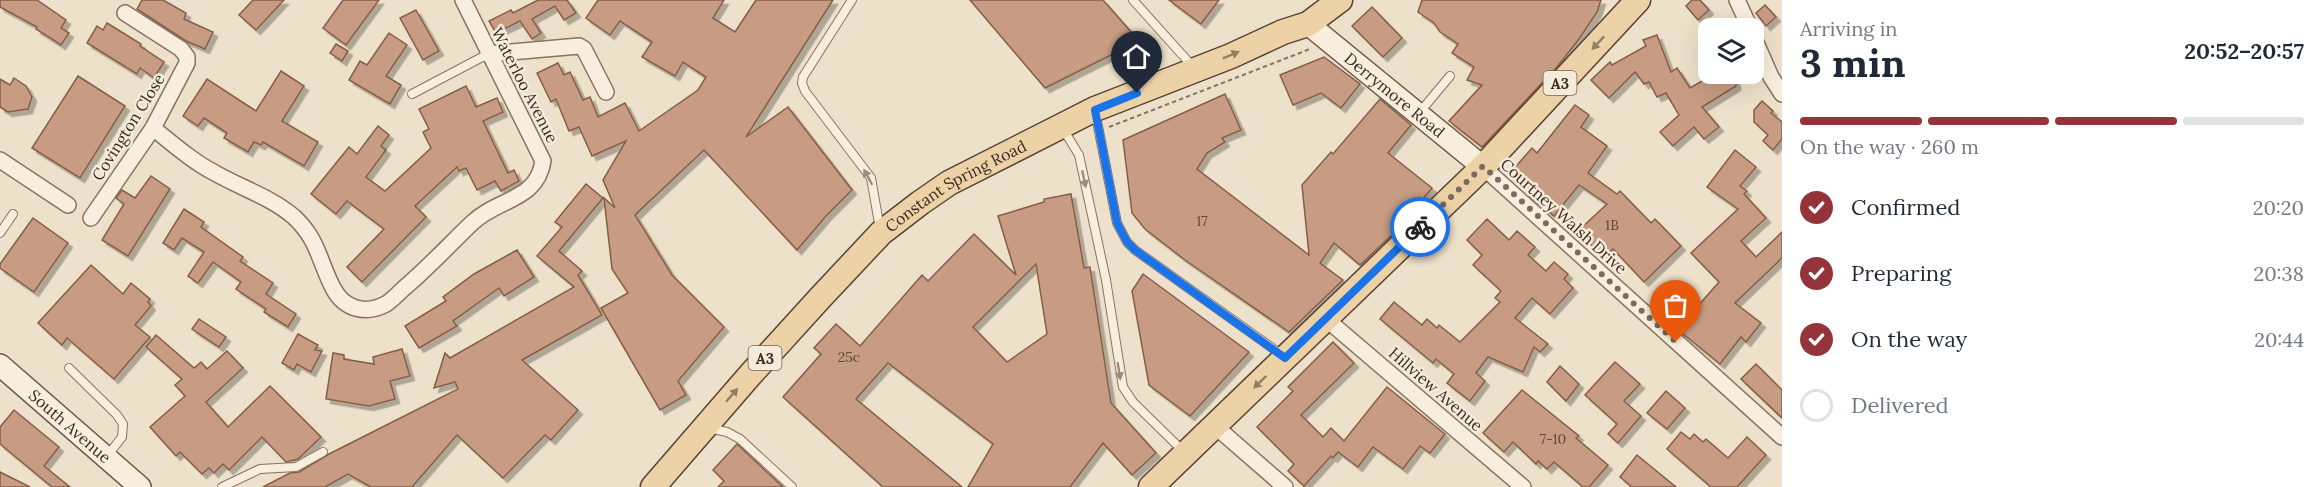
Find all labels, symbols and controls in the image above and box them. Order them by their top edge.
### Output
text: Arriving in [1800,16,1897,41]
map controls [1698,18,1764,84]
button: layers [1698,18,1764,84]
street label: Waterloo Avenue [487,24,563,146]
pin [1111,31,1162,93]
one-way arrow [1592,35,1605,50]
text: 20:52–20:57 [2184,37,2304,65]
text: 3 min [1800,38,1906,88]
icon: home [1120,40,1153,73]
street label: Derrymore Road [1340,48,1449,142]
one-way arrow [1223,50,1241,60]
street label: Covington Close [87,70,169,184]
road number: A3 [1544,71,1576,95]
text: On the way · 260 m [1800,134,1979,159]
street label: Constant Spring Road [881,135,1030,236]
street label: Courtney Walsh Drive [1497,154,1632,278]
one-way arrow [863,168,873,185]
one-way arrow [1080,170,1089,189]
icon: check [1800,191,1833,224]
text: Confirmed [1851,193,1960,221]
text: 20:20 [2253,195,2304,220]
courier [1390,197,1450,257]
icon: bike [1404,211,1437,244]
house number: 17 [1196,212,1208,230]
house number: 1B [1605,216,1619,234]
icon: check [1800,257,1833,290]
text: Preparing [1851,259,1951,287]
text: 20:38 [2253,261,2304,286]
pin [1650,280,1701,342]
icon: bag [1659,289,1692,322]
icon: check [1800,323,1833,356]
text: On the way [1851,325,1967,353]
text: 20:44 [2254,327,2304,352]
street label: Hillview Avenue [1385,343,1487,435]
road number: A3 [748,346,782,370]
house number: 25c [838,348,860,366]
one-way arrow [1115,361,1124,380]
one-way arrow [1253,375,1267,389]
street label: South Avenue [25,385,116,467]
one-way arrow [726,387,739,403]
text: Delivered [1851,391,1949,419]
house number: 7-10 [1540,430,1566,448]

